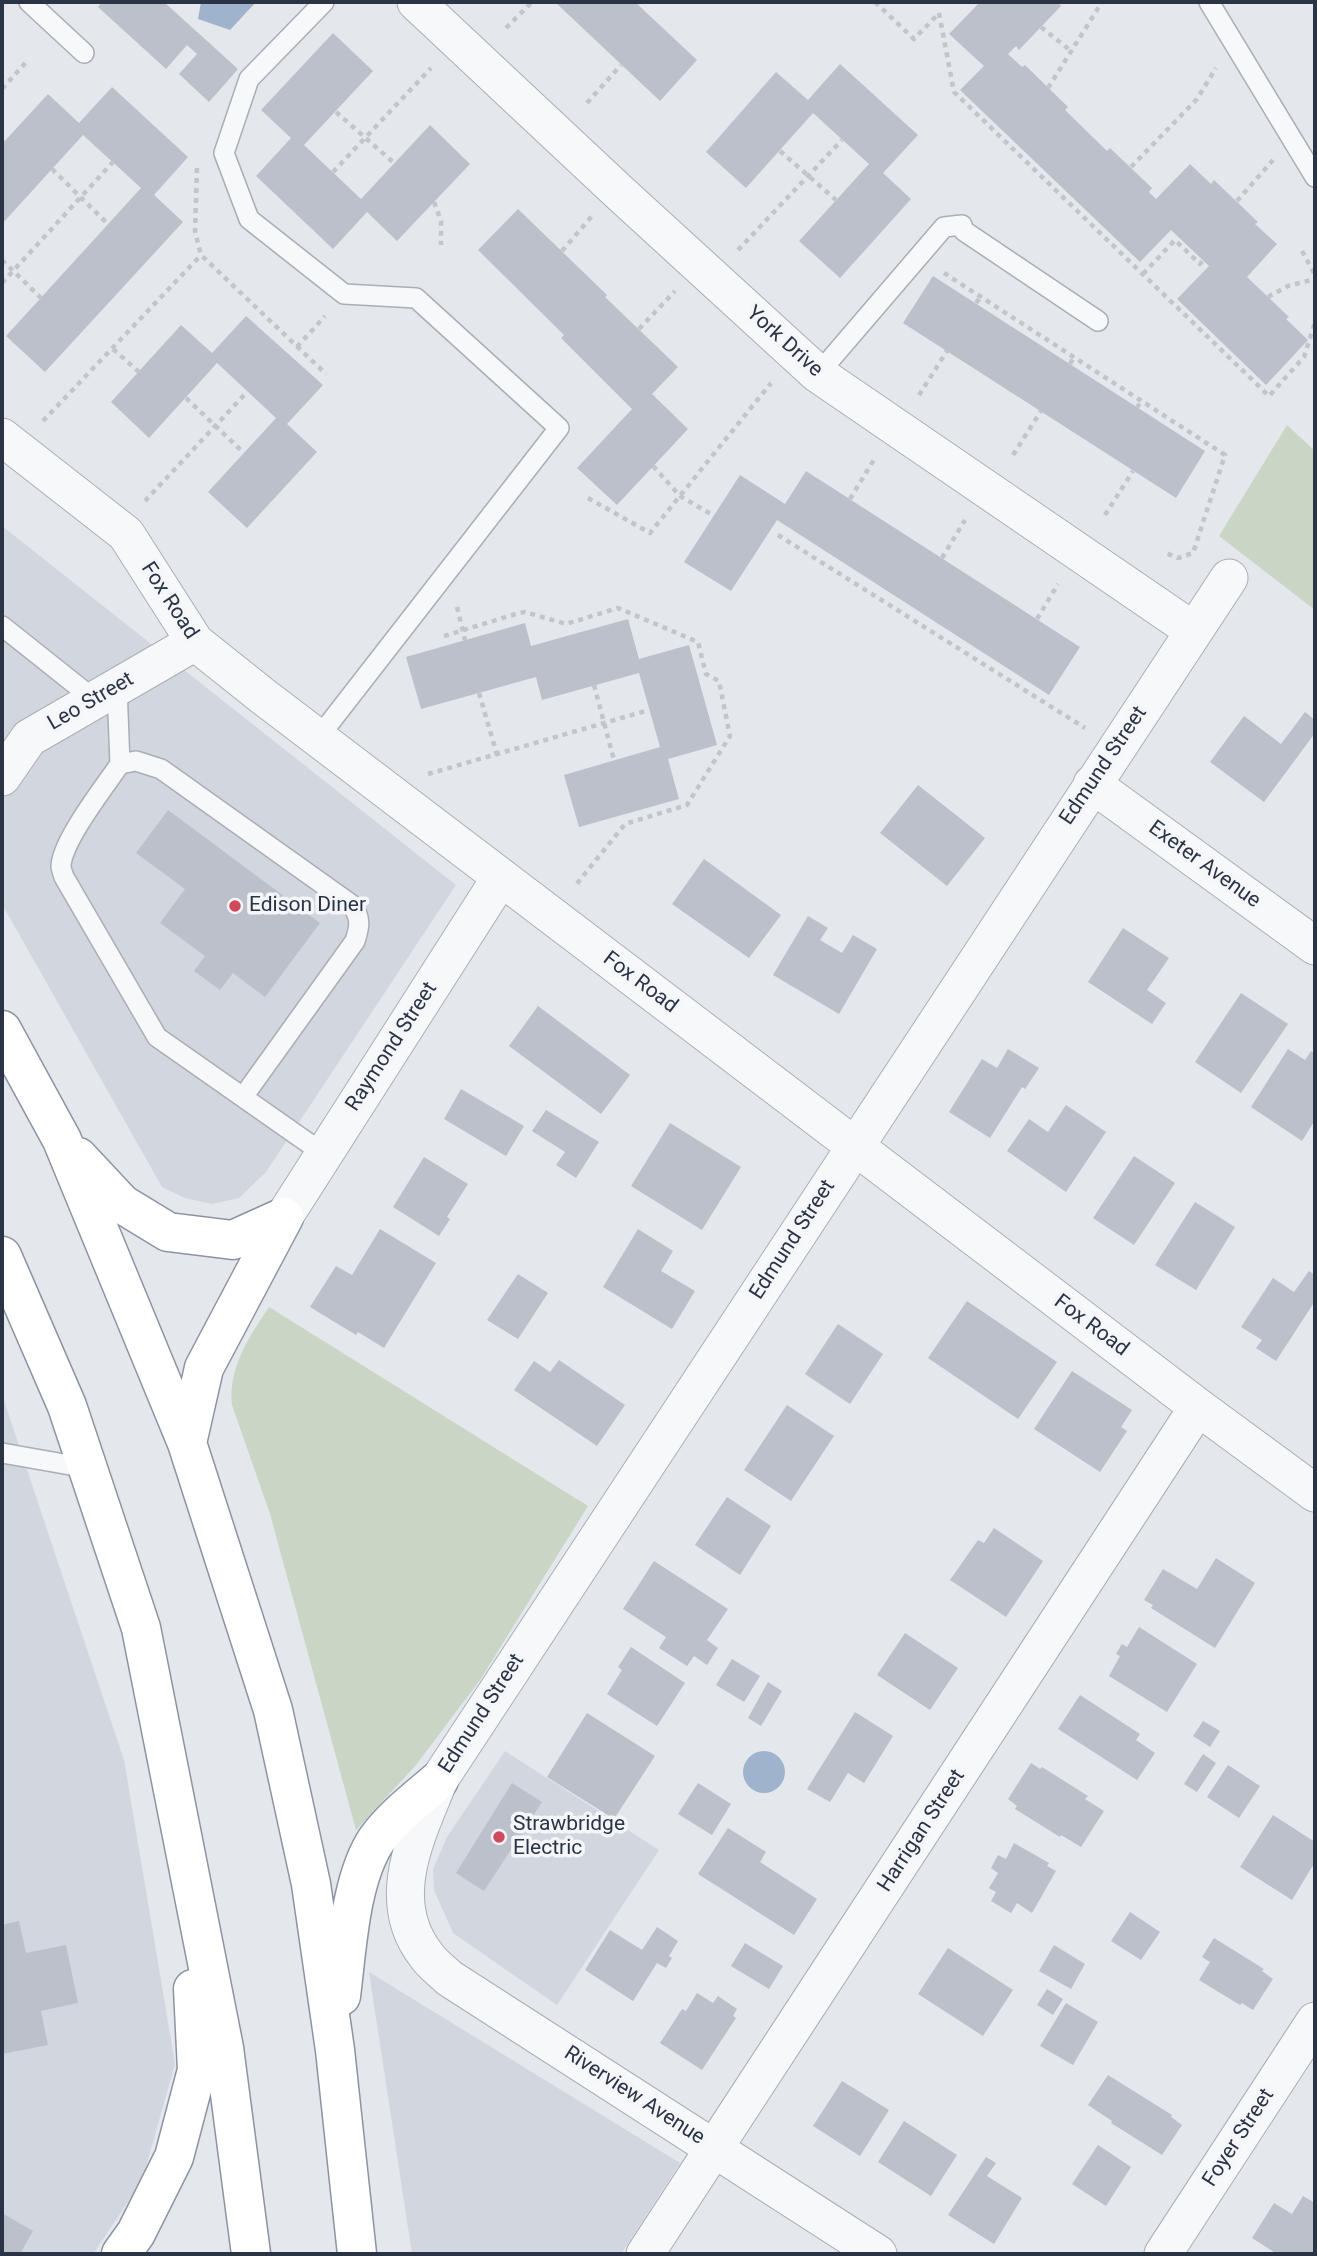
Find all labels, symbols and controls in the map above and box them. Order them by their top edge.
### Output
street label: York Drive [741,301,827,383]
street label: Fox Road [135,558,203,644]
street label: Leo Street [44,667,138,737]
street label: Edmund Street [1055,702,1153,830]
street label: Exeter Avenue [1143,816,1265,914]
place label: Edison Diner [249,893,366,919]
marker: Edison Diner [227,898,243,914]
street label: Fox Road [598,947,682,1019]
street label: Raymond Street [341,978,443,1116]
street label: Edmund Street [745,1175,841,1305]
street label: Fox Road [1049,1290,1133,1362]
street label: Edmund Street [434,1649,530,1779]
street label: Harrigan Street [873,1765,971,1897]
place label: Strawbridge Electric [513,1812,625,1862]
marker: Strawbridge Electric [491,1829,507,1845]
street label: Riverview Avenue [559,2041,709,2151]
street label: Foyer Street [1198,2084,1280,2192]

